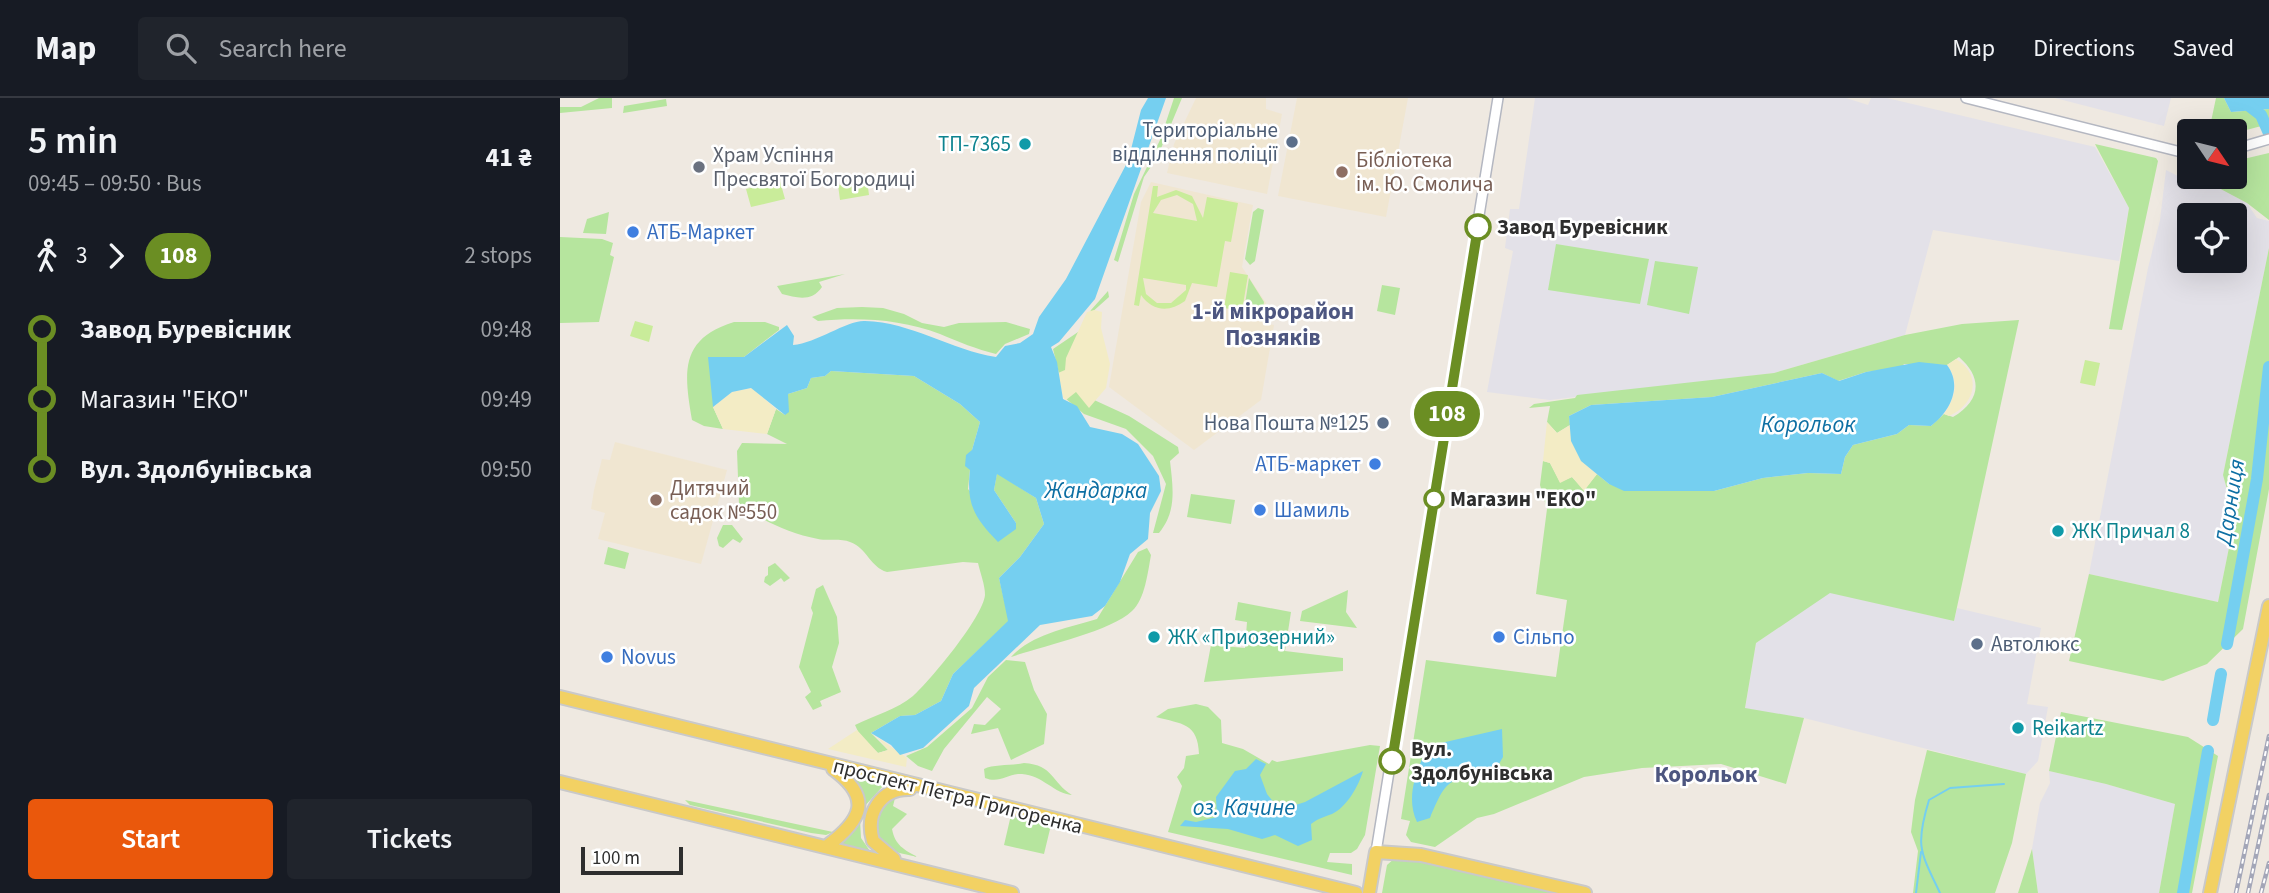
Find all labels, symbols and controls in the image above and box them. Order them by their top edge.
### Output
search box [138,17,628,80]
text: Map [35,25,96,72]
icon: search [162,29,200,67]
text: Search here [218,30,347,67]
text: Map [1952,31,1995,66]
text: Directions [2033,31,2135,66]
text: Saved [2173,31,2234,66]
text: 5 min [28,114,118,168]
place label: Територіальне відділення поліції [1112,115,1279,169]
north arrow [2177,119,2247,189]
map controls [2177,119,2247,273]
place label: ТП-7365 [938,129,1011,159]
marker: Територіальне відділення поліції [1284,134,1300,150]
marker: ТП-7365 [1017,136,1033,152]
text: 41 ₴ [486,139,532,176]
place label: Храм Успіння Пресвятої Богородиці [713,140,915,194]
place label: Бібліотека ім. Ю. Смолича [1356,145,1493,199]
marker: Храм Успіння Пресвятої Богородиці [691,159,707,175]
marker: Бібліотека ім. Ю. Смолича [1334,164,1350,180]
text: 09:45 – 09:50 · Bus [28,167,202,200]
button: locate [2177,203,2247,273]
place label: Завод Буревісник [1497,212,1668,242]
marker: Завод Буревісник [1465,214,1491,240]
place label: АТБ-Маркет [647,217,755,247]
marker: АТБ-Маркет [625,224,641,240]
icon: walk [28,237,66,275]
icon: forward [97,237,135,275]
text: 108 [159,238,197,273]
text: 3 [76,239,87,272]
text: 2 stops [465,239,532,272]
district label: 1-й мікрорайон Позняків [1192,295,1354,354]
text: Завод Буревісник [80,311,291,348]
text: 09:48 [481,313,532,346]
text: Магазин "ЕКО" [80,381,249,418]
text: 09:49 [481,383,532,416]
line badge: 108 [1407,391,1487,437]
text: 108 [1428,396,1466,431]
place label: Нова Пошта №125 [1204,408,1369,438]
water label: Корольок [1761,408,1856,441]
marker: Нова Пошта №125 [1375,415,1391,431]
place label: АТБ-маркет [1255,449,1361,479]
text: Вул. Здолбунівська [80,451,312,488]
text: 09:50 [481,453,532,486]
marker: АТБ-маркет [1367,456,1383,472]
water label: Дарниця [2207,457,2253,549]
place label: Дитячий садок №550 [670,473,777,527]
water label: Жандарка [1044,474,1147,507]
place label: Магазин "ЕКО" [1450,484,1596,514]
marker: Магазин "ЕКО" [1424,489,1444,509]
marker: Дитячий садок №550 [648,492,664,508]
place label: Шамиль [1274,495,1350,525]
marker: Шамиль [1252,502,1268,518]
place label: ЖК Причал 8 [2072,516,2190,546]
marker: ЖК Причал 8 [2050,523,2066,539]
place label: ЖК «Приозерний» [1168,622,1335,652]
place label: Сільпо [1513,622,1575,652]
marker: ЖК «Приозерний» [1146,629,1162,645]
marker: Сільпо [1491,629,1507,645]
place label: Автолюкс [1991,629,2080,659]
marker: Автолюкс [1969,636,1985,652]
place label: Novus [621,642,676,672]
marker: Novus [599,649,615,665]
place label: Reikartz [2032,713,2103,743]
marker: Reikartz [2010,720,2026,736]
place label: Вул. Здолбунівська [1411,734,1553,788]
marker: Вул. Здолбунівська [1379,748,1405,774]
street label: проспект Петра Григоренка [830,750,1086,842]
district label: Корольок [1655,758,1758,791]
water label: оз. Качине [1193,791,1295,824]
button: Start [28,799,273,879]
button: Tickets [287,799,532,879]
scale bar [581,844,682,876]
text: 100 m [592,845,640,872]

